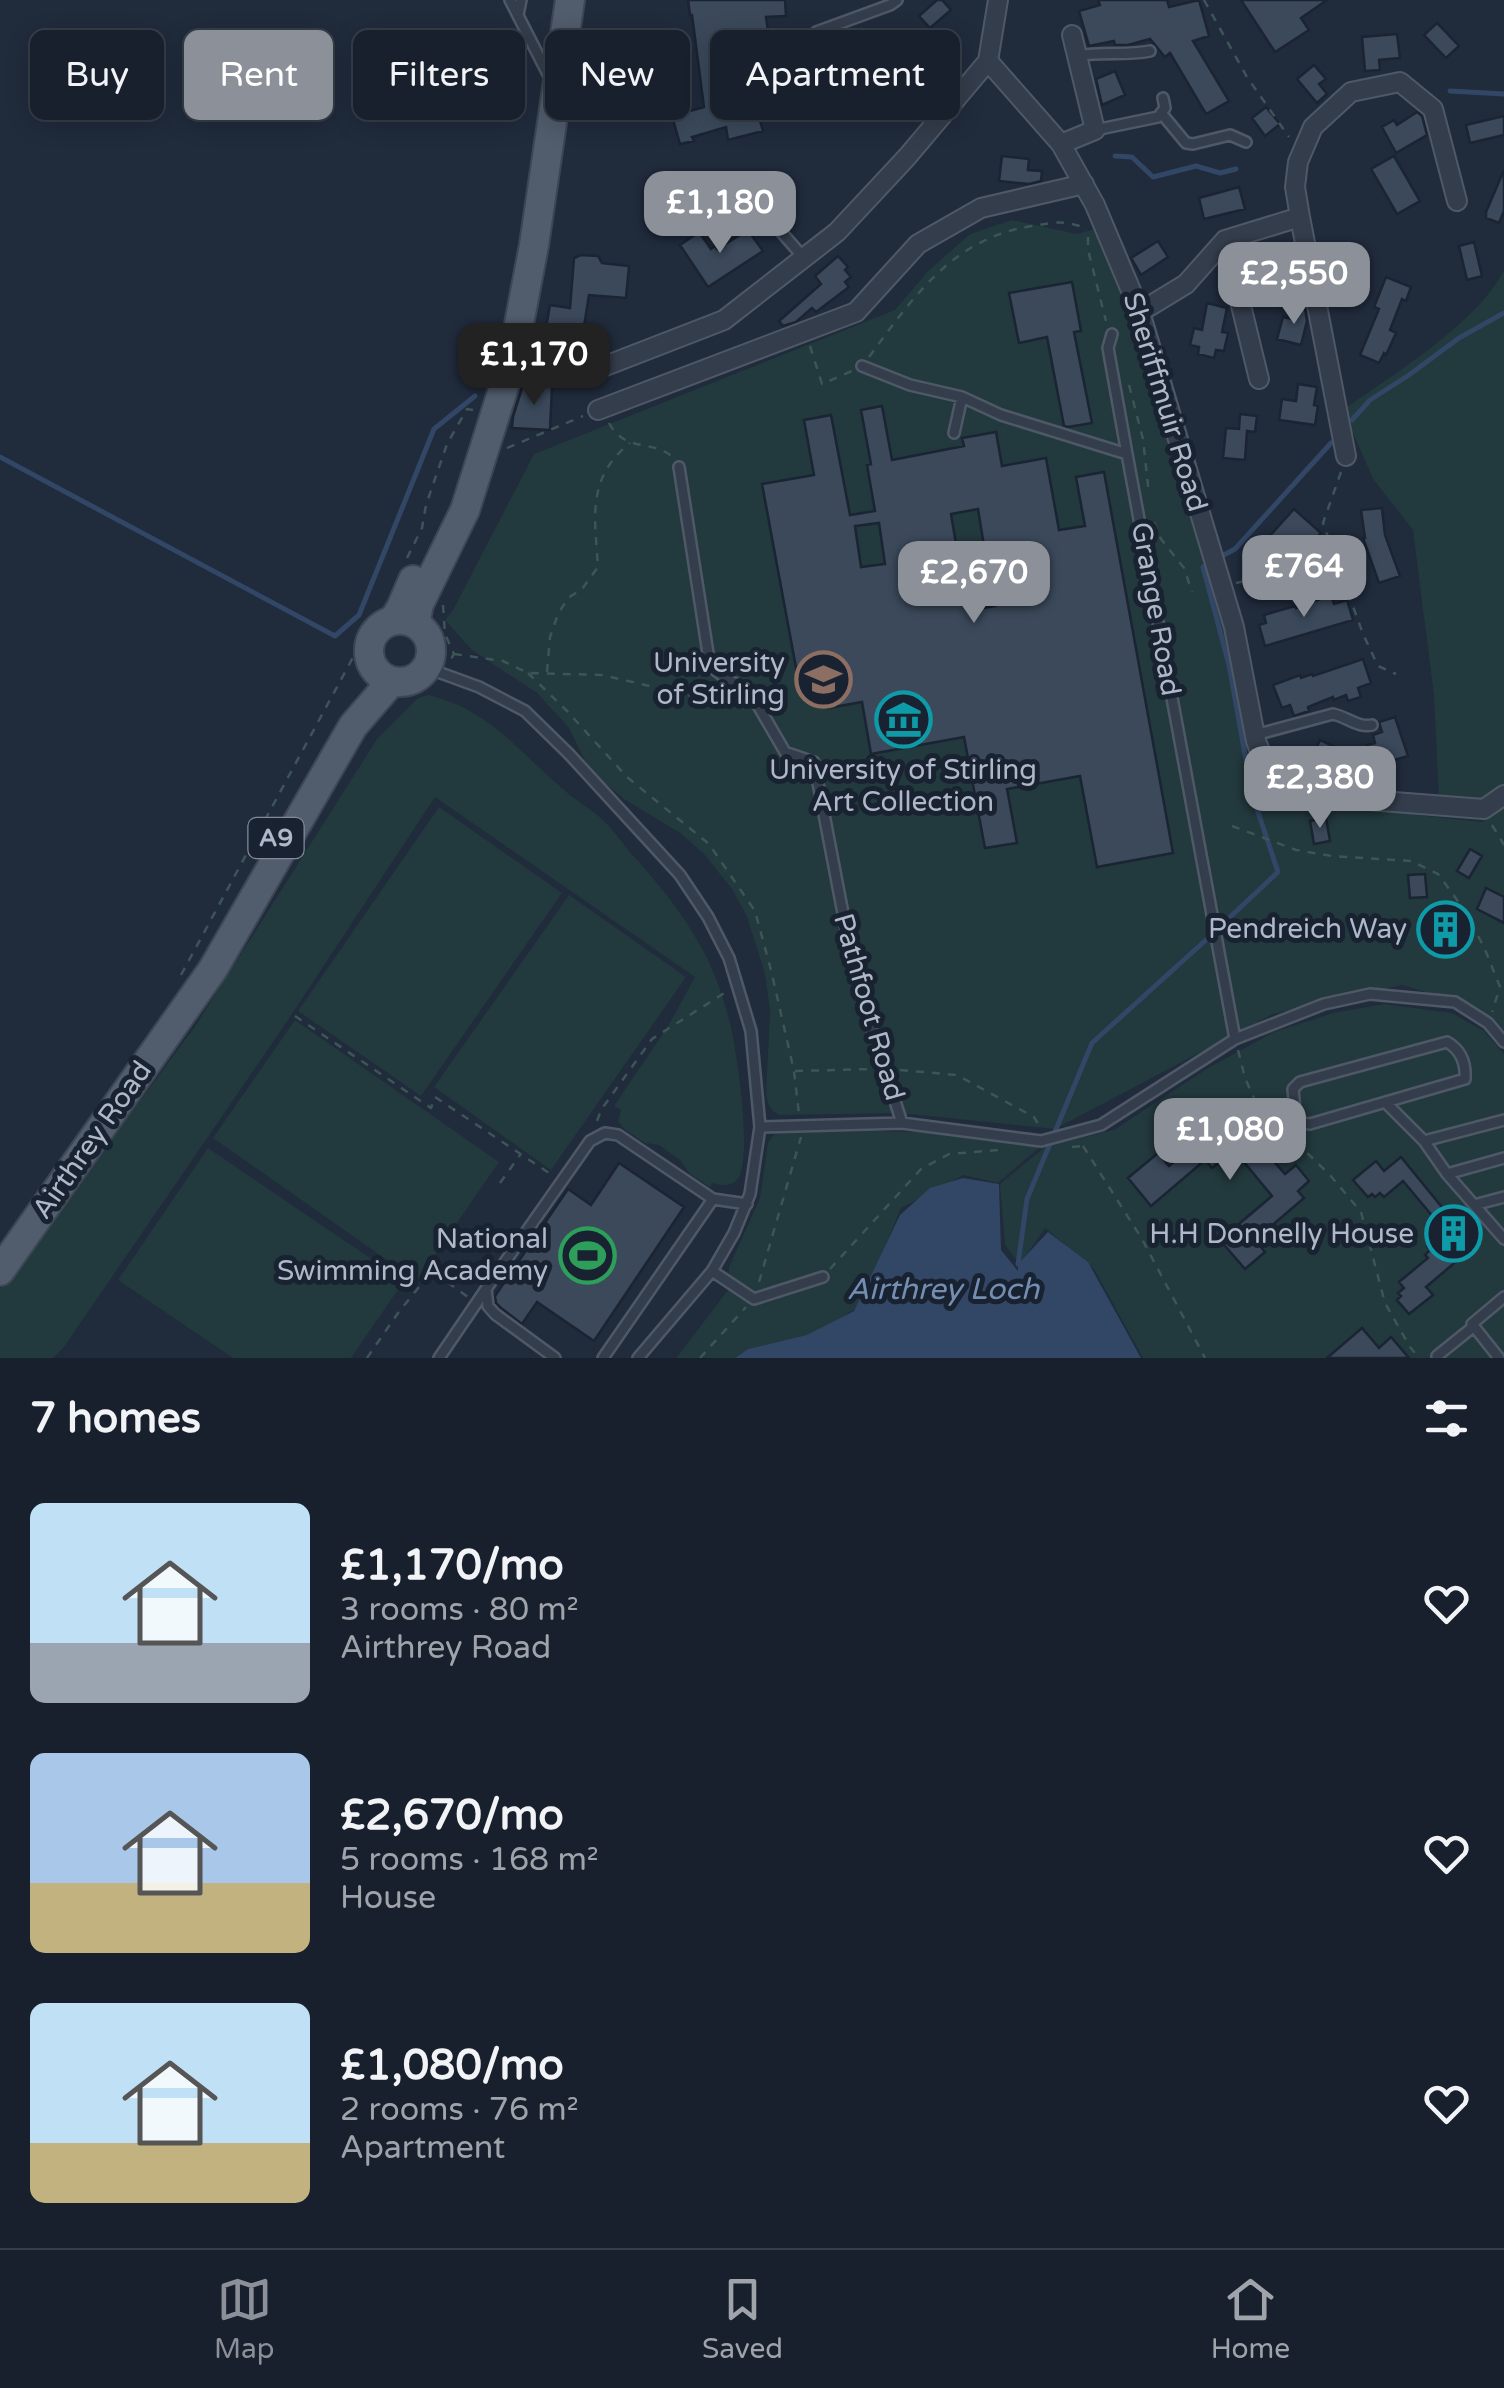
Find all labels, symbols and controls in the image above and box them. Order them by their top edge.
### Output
chip: Buy [30,30,164,120]
chip: Rent [184,30,333,120]
chip: Filters [353,30,525,120]
chip: New [545,30,690,120]
chip: Apartment [710,30,960,120]
pin: £1,180 [639,171,801,256]
text: £1,180 [666,184,774,222]
pin: £2,550 [1213,242,1375,327]
text: £2,550 [1240,255,1348,293]
street label: Sheriffmuir Road [1116,288,1214,516]
pin: £1,170 [453,323,615,408]
text: £1,170 [480,336,588,374]
street label: Grange Road [1124,519,1188,699]
pin: £764 [1245,535,1363,620]
pin: £2,670 [893,541,1055,626]
text: £764 [1264,548,1344,586]
text: £2,670 [920,554,1028,592]
place label: University of Stirling [653,646,785,712]
school or university icon: University of Stirling [794,649,854,709]
museum icon: University of Stirling Art Collection [873,689,933,749]
pin: £2,380 [1239,746,1401,831]
place label: University of Stirling Art Collection [769,753,1037,819]
text: £2,380 [1266,759,1374,797]
road number: A9 [248,818,304,858]
building icon: Pendreich Way [1416,899,1476,959]
street label: Pathfoot Road [826,910,912,1104]
place label: Pendreich Way [1208,912,1407,946]
street label: Airthrey Road [25,1055,159,1225]
pin: £1,080 [1149,1098,1311,1183]
text: £1,080 [1176,1111,1284,1149]
building icon: H.H Donnelly House [1423,1204,1483,1264]
place label: H.H Donnelly House [1149,1217,1414,1251]
place label: National Swimming Academy [277,1222,548,1288]
sports icon: National Swimming Academy [557,1225,617,1285]
water label: Airthrey Loch [847,1271,1040,1308]
icon: filters [1419,1391,1474,1446]
text: 7 homes [30,1393,201,1444]
text: £1,170/mo [340,1540,564,1591]
icon: home [110,1543,230,1663]
icon: heart [1419,1576,1474,1631]
text: 3 rooms · 80 m² [340,1591,579,1629]
text: Airthrey Road [340,1629,551,1667]
text: £2,670/mo [340,1790,564,1841]
icon: home [110,1793,230,1913]
icon: heart [1419,1826,1474,1881]
text: 5 rooms · 168 m² [340,1841,599,1879]
text: House [340,1879,436,1917]
text: £1,080/mo [340,2040,564,2091]
icon: home [110,2043,230,2163]
icon: heart [1419,2076,1474,2131]
text: 2 rooms · 76 m² [340,2091,579,2129]
text: Apartment [340,2129,505,2167]
tab: Map [214,2272,274,2366]
tab: Saved [702,2272,783,2366]
tab: Home [1211,2272,1290,2366]

